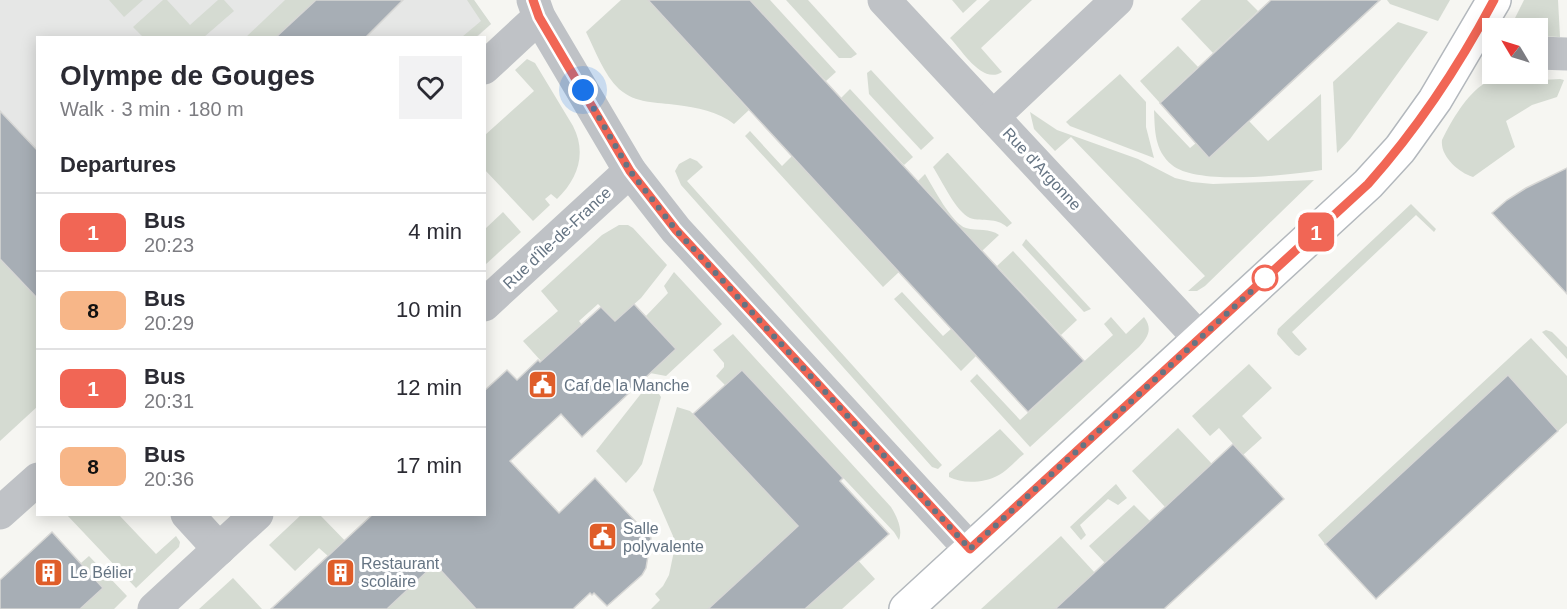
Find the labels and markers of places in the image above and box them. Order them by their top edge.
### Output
unlabelled marker [1252,265,1278,291]
public building icon: Caf de la Manche [527,369,559,401]
place label: Caf de la Manche [564,377,690,394]
place label: Salle polyvalente [623,520,704,555]
public building icon: Salle polyvalente [586,521,618,553]
place label: Restaurant scolaire [361,555,440,590]
building icon: Le Bélier [33,556,65,588]
building icon: Restaurant scolaire [324,556,356,588]
place label: Le Bélier [70,564,134,581]

